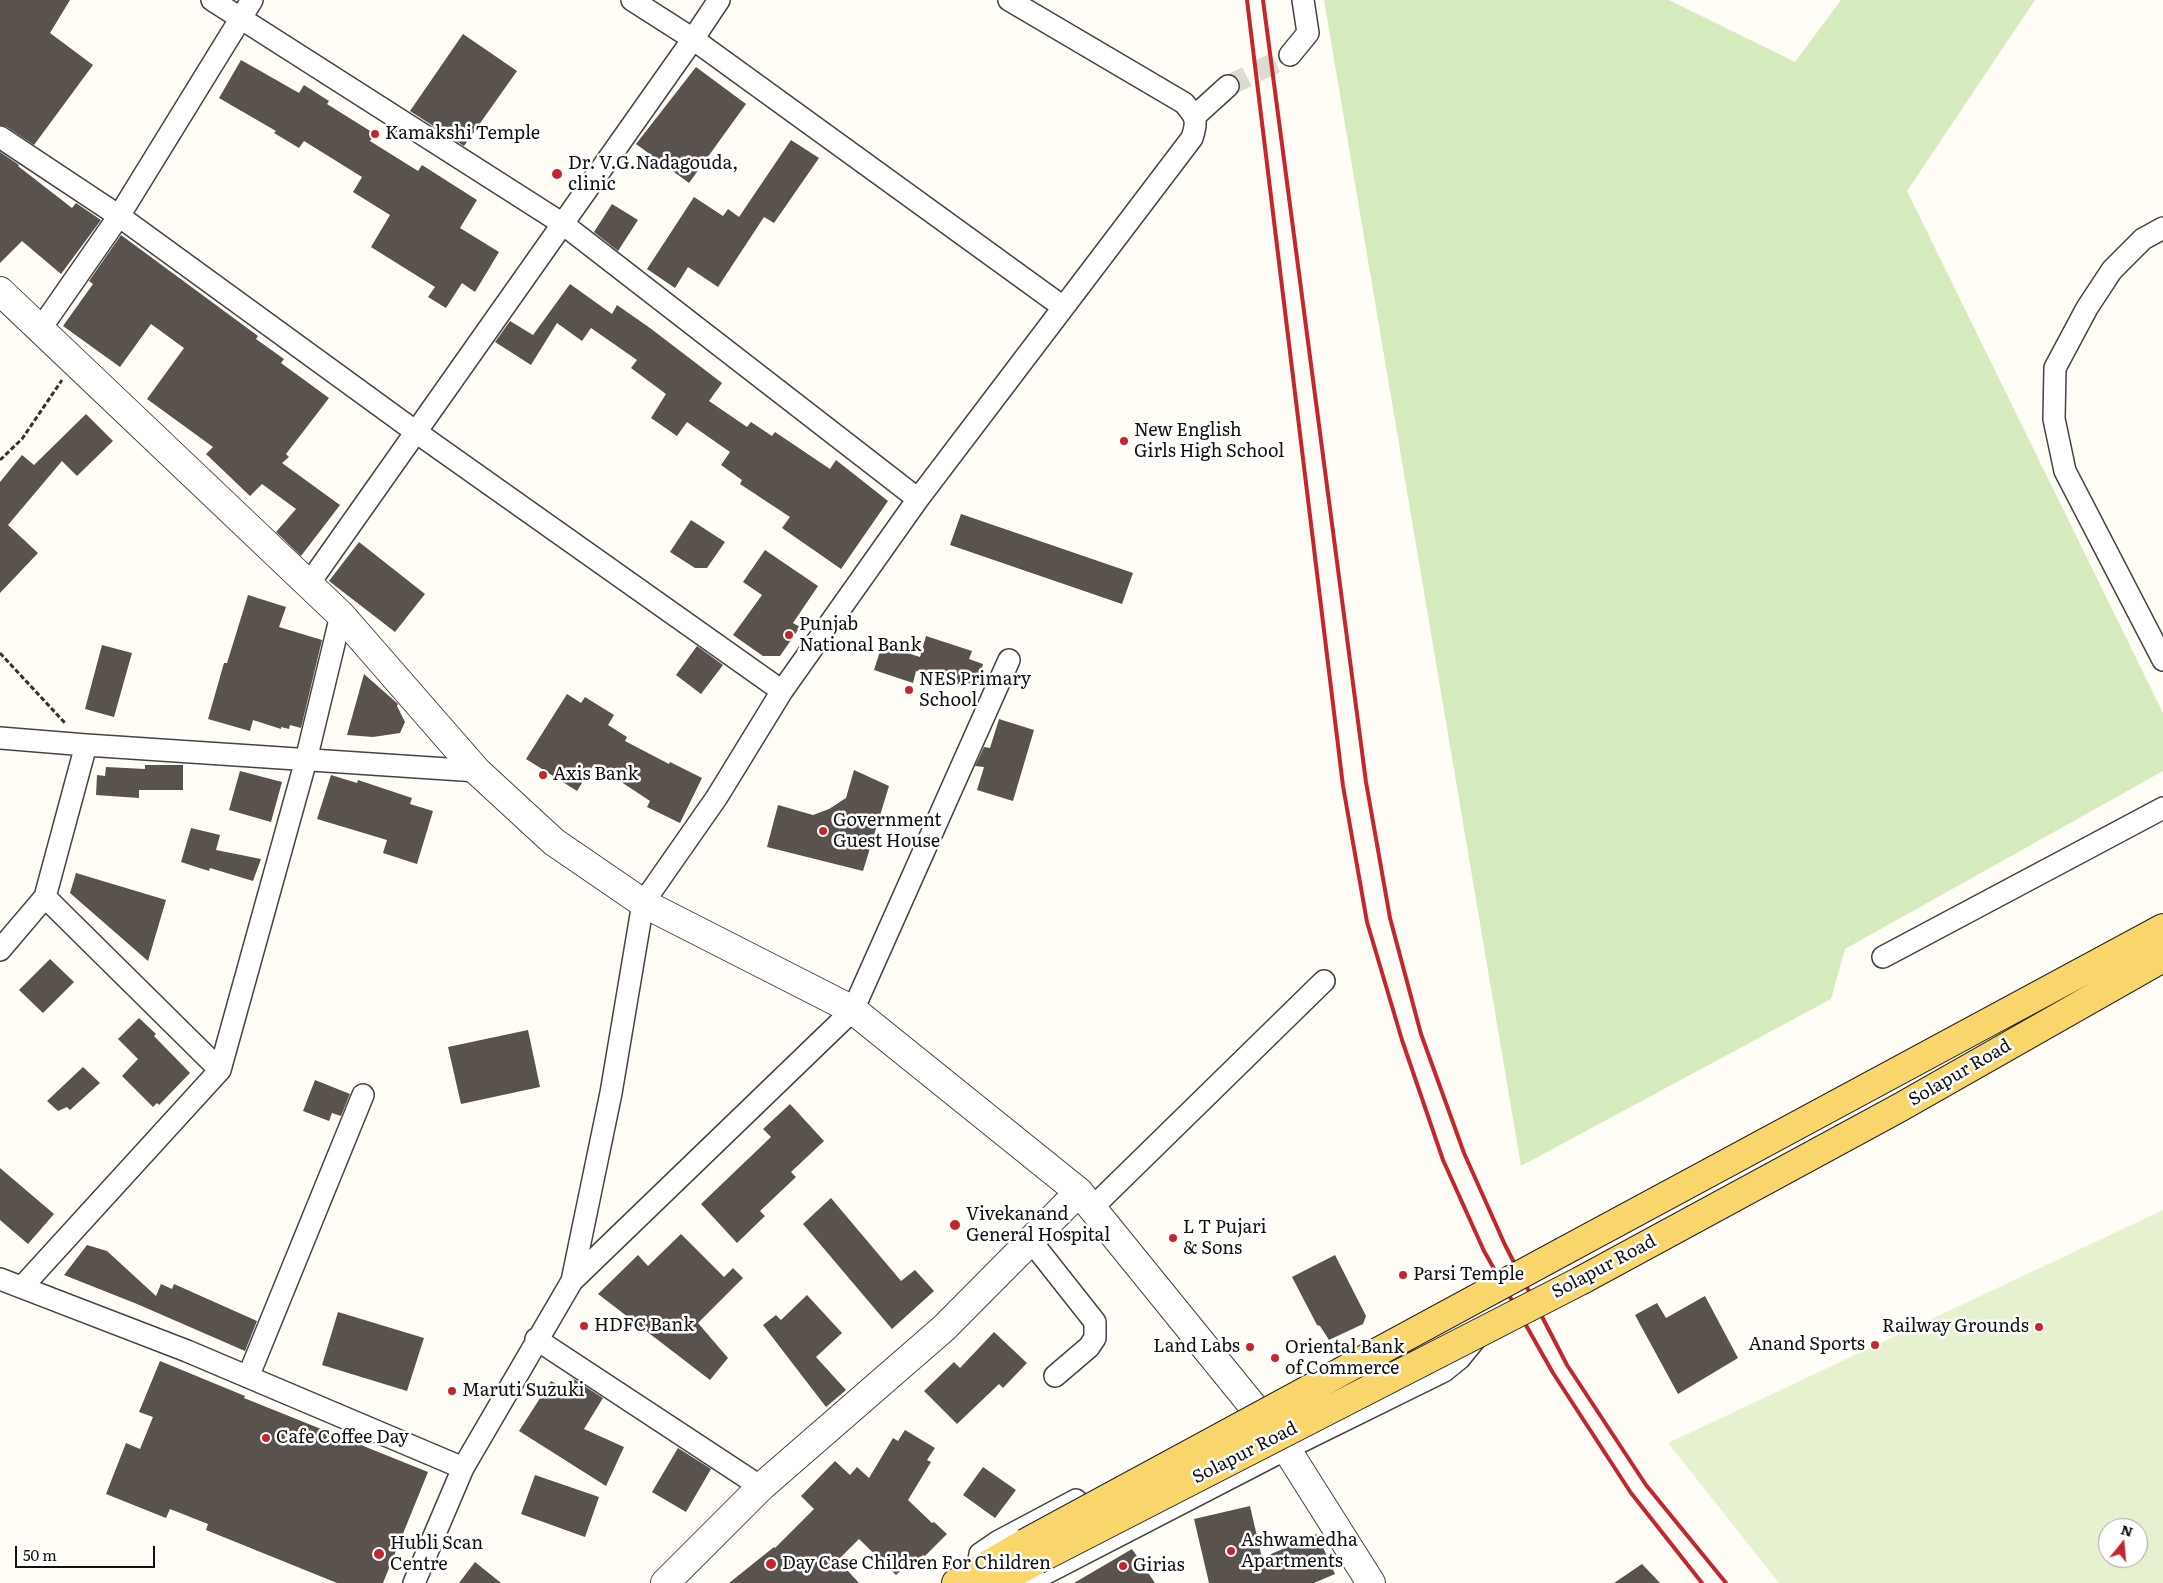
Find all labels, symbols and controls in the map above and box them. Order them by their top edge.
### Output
place label: Kamakshi Temple [385,123,540,145]
marker: Kamakshi Temple [369,128,381,140]
place label: Dr. V.G.Nadagouda, clinic [568,153,738,195]
marker: Dr. V.G.Nadagouda, clinic [550,167,564,181]
place label: New English Girls High School [1134,420,1284,462]
marker: New English Girls High School [1118,435,1130,447]
place label: Punjab National Bank [799,614,921,656]
marker: Punjab National Bank [783,629,795,641]
place label: NES Primary School [919,669,1031,712]
marker: NES Primary School [903,684,915,696]
place label: Axis Bank [553,764,638,786]
marker: Axis Bank [537,769,549,781]
place label: Government Guest House [833,810,942,852]
marker: Government Guest House [817,825,829,837]
street label: Solapur Road [1905,1035,2015,1111]
place label: Vivekanand General Hospital [966,1204,1110,1246]
place label: L T Pujari & Sons [1183,1217,1267,1260]
marker: Vivekanand General Hospital [948,1218,962,1232]
street label: Solapur Road [1548,1231,1660,1303]
marker: L T Pujari & Sons [1167,1232,1179,1244]
place label: Parsi Temple [1413,1264,1524,1286]
marker: Parsi Temple [1397,1269,1409,1281]
place label: HDFC Bank [594,1315,694,1337]
place label: Railway Grounds [1882,1316,2029,1338]
marker: HDFC Bank [578,1320,590,1332]
marker: Railway Grounds [2033,1321,2045,1333]
place label: Anand Sports [1748,1334,1865,1356]
place label: Land Labs [1153,1336,1240,1358]
place label: Oriental Bank of Commerce [1285,1337,1404,1380]
marker: Anand Sports [1869,1339,1881,1351]
marker: Land Labs [1244,1341,1256,1353]
marker: Oriental Bank of Commerce [1269,1352,1281,1364]
place label: Maruti Suzuki [462,1380,585,1402]
marker: Maruti Suzuki [446,1385,458,1397]
street label: Solapur Road [1189,1417,1301,1489]
place label: Cafe Coffee Day [276,1427,409,1449]
marker: Cafe Coffee Day [260,1432,272,1444]
north arrow [2098,1518,2148,1568]
text: N [2119,1518,2136,1541]
place label: Ashwamedha Apartments [1241,1530,1358,1572]
place label: Hubli Scan Centre [390,1533,483,1576]
scale bar [18,1536,158,1568]
text: 50 m [23,1543,57,1566]
marker: Ashwamedha Apartments [1225,1545,1237,1557]
marker: Hubli Scan Centre [372,1547,386,1561]
place label: Day Case Children For Children [782,1553,1051,1575]
place label: Girias [1133,1555,1185,1577]
marker: Day Case Children For Children [764,1557,778,1571]
marker: Girias [1117,1560,1129,1572]

